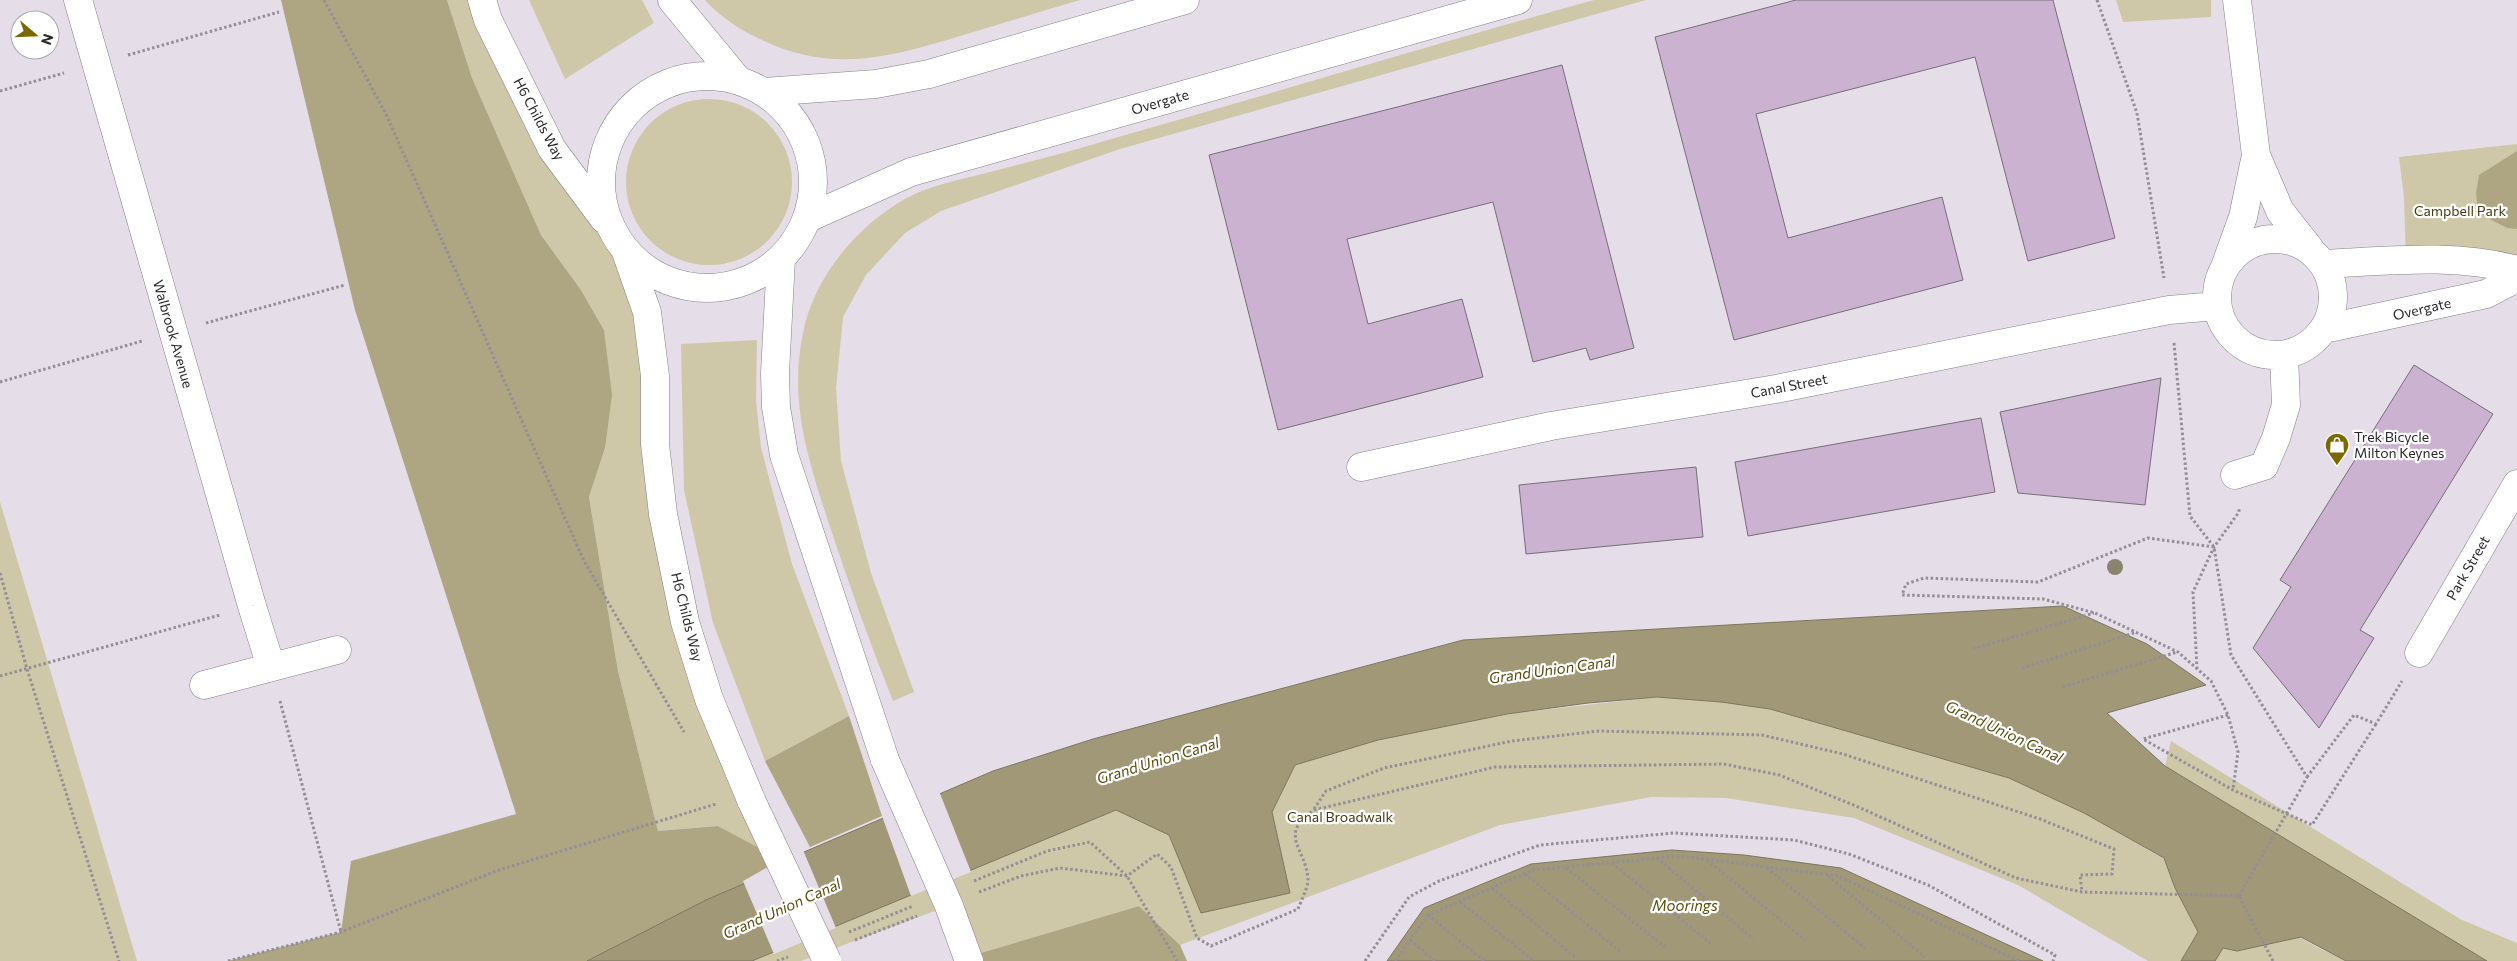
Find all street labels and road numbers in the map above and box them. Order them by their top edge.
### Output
street label: H6 Childs Way [510,74,568,163]
street label: Overgate [1129,85,1191,118]
street label: Walbrook Avenue [150,278,197,390]
street label: Overgate [2391,294,2453,323]
street label: Canal Street [1749,370,1829,401]
street label: Park Street [2442,532,2493,603]
street label: H6 Childs Way [668,570,707,663]

